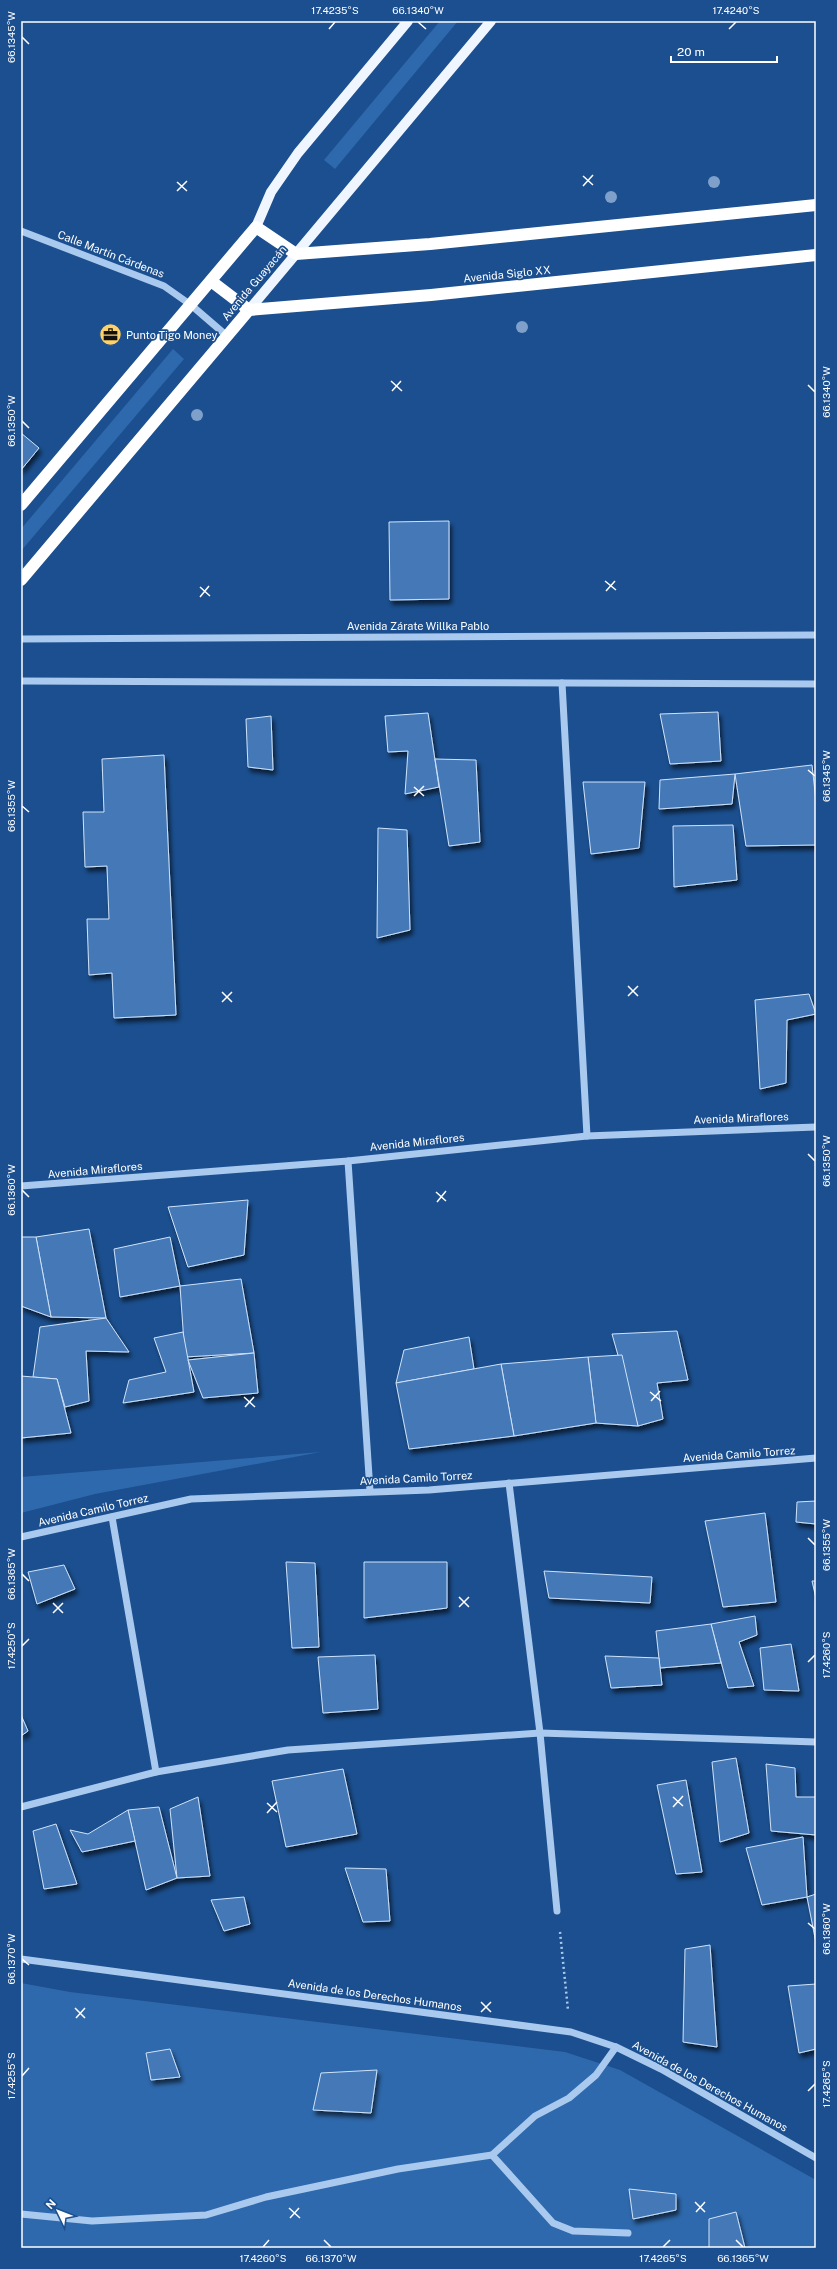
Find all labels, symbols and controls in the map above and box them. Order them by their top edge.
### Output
text: 17.4235°S [311,4,359,16]
text: 66.1340°W [392,4,444,16]
text: 17.4240°S [712,4,760,16]
text: 66.1345°W [5,11,17,63]
scale bar [671,38,777,64]
text: 20 m [677,45,705,59]
street label: Calle Martín Cárdenas [56,228,166,280]
street label: Avenida Guayacán [219,243,289,323]
street label: Avenida Siglo XX [463,263,552,285]
office icon: Punto Tigo Money [98,322,124,348]
place label: Punto Tigo Money [126,329,218,341]
text: 66.1340°W [820,366,832,418]
text: 66.1350°W [5,395,17,447]
street label: Avenida Zárate Willka Pablo [347,620,489,632]
text: 66.1345°W [820,750,832,802]
text: 66.1355°W [5,780,17,832]
street label: Avenida Miraflores [693,1110,789,1126]
street label: Avenida Miraflores [369,1131,465,1153]
text: 66.1350°W [820,1135,832,1187]
street label: Avenida Miraflores [47,1160,143,1180]
text: 66.1360°W [5,1164,17,1216]
street label: Avenida Camilo Torrez [682,1444,796,1464]
street label: Avenida Camilo Torrez [359,1469,473,1487]
street label: Avenida Camilo Torrez [37,1491,149,1529]
text: 66.1355°W [820,1519,832,1571]
text: 66.1365°W [5,1548,17,1600]
text: 17.4250°S [5,1622,17,1670]
text: 17.4260°S [820,1631,832,1678]
text: 66.1360°W [820,1903,832,1955]
text: 66.1370°W [5,1933,17,1984]
street label: Avenida de los Derechos Humanos [287,1977,463,2013]
street label: Avenida de los Derechos Humanos [630,2038,790,2134]
text: 17.4255°S [5,2052,17,2100]
text: 17.4265°S [820,2060,832,2108]
north arrow [38,2191,78,2231]
text: N [43,2197,58,2211]
text: 17.4260°S [240,2252,287,2264]
text: 66.1370°W [306,2252,357,2264]
text: 17.4265°S [639,2252,687,2264]
text: 66.1365°W [717,2252,769,2264]

